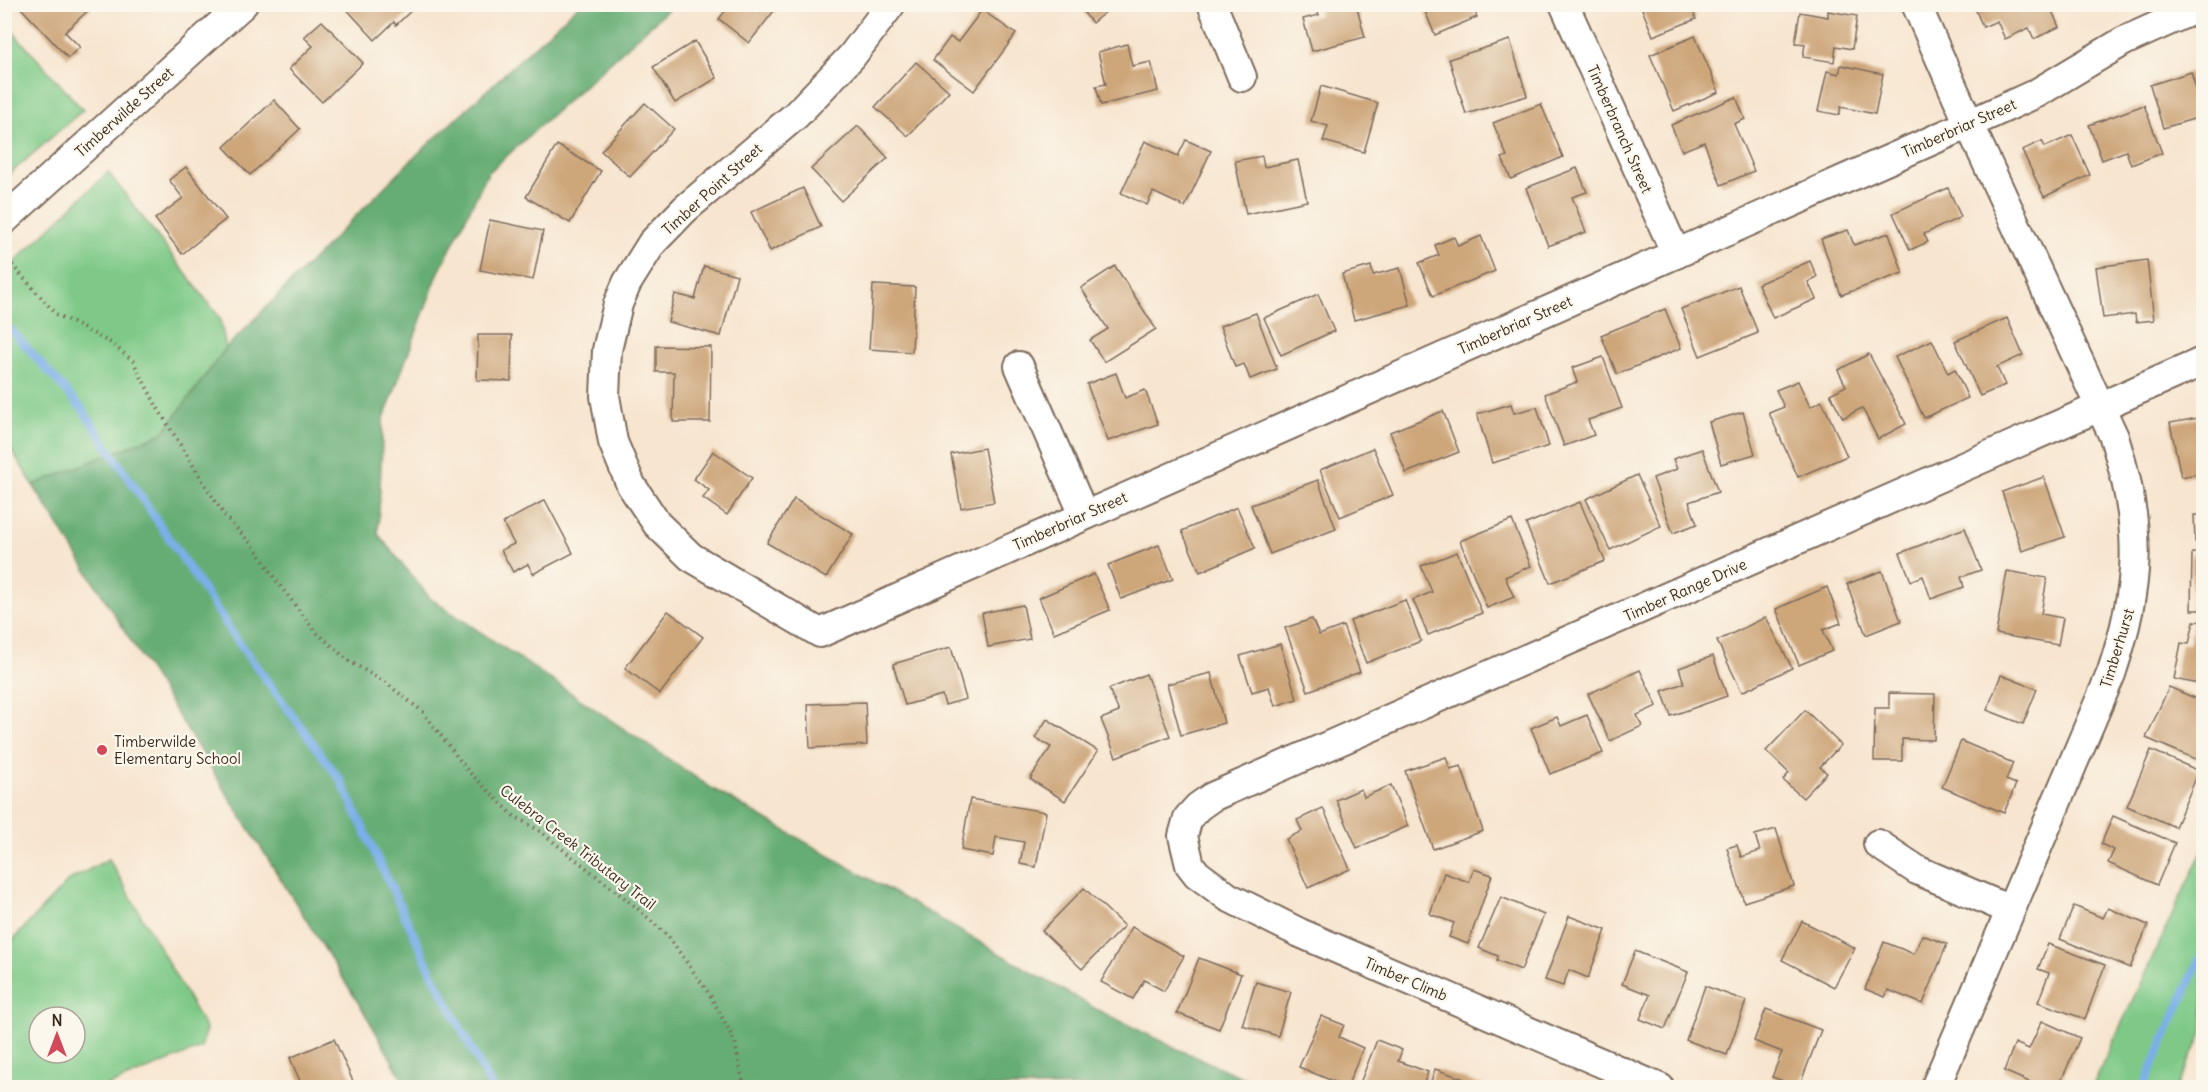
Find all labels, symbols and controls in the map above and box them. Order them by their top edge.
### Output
street label: Timberbranch Street [1583,62,1657,196]
street label: Timberwilde Street [71,63,177,161]
street label: Timberbriar Street [1899,94,2019,162]
street label: Timber Point Street [658,139,766,239]
street label: Timberbriar Street [1455,291,1575,359]
street label: Timberbriar Street [1010,487,1130,555]
street label: Timber Range Drive [1621,554,1749,626]
street label: Timberhurst [2096,606,2138,690]
place label: Timberwilde Elementary School [114,732,241,768]
marker: Timberwilde Elementary School [95,743,109,757]
street label: Culebra Creek Tributary Trail [496,780,660,914]
street label: Timber Climb [1362,953,1450,1005]
north arrow [27,1005,87,1065]
text: N [51,1010,63,1030]

